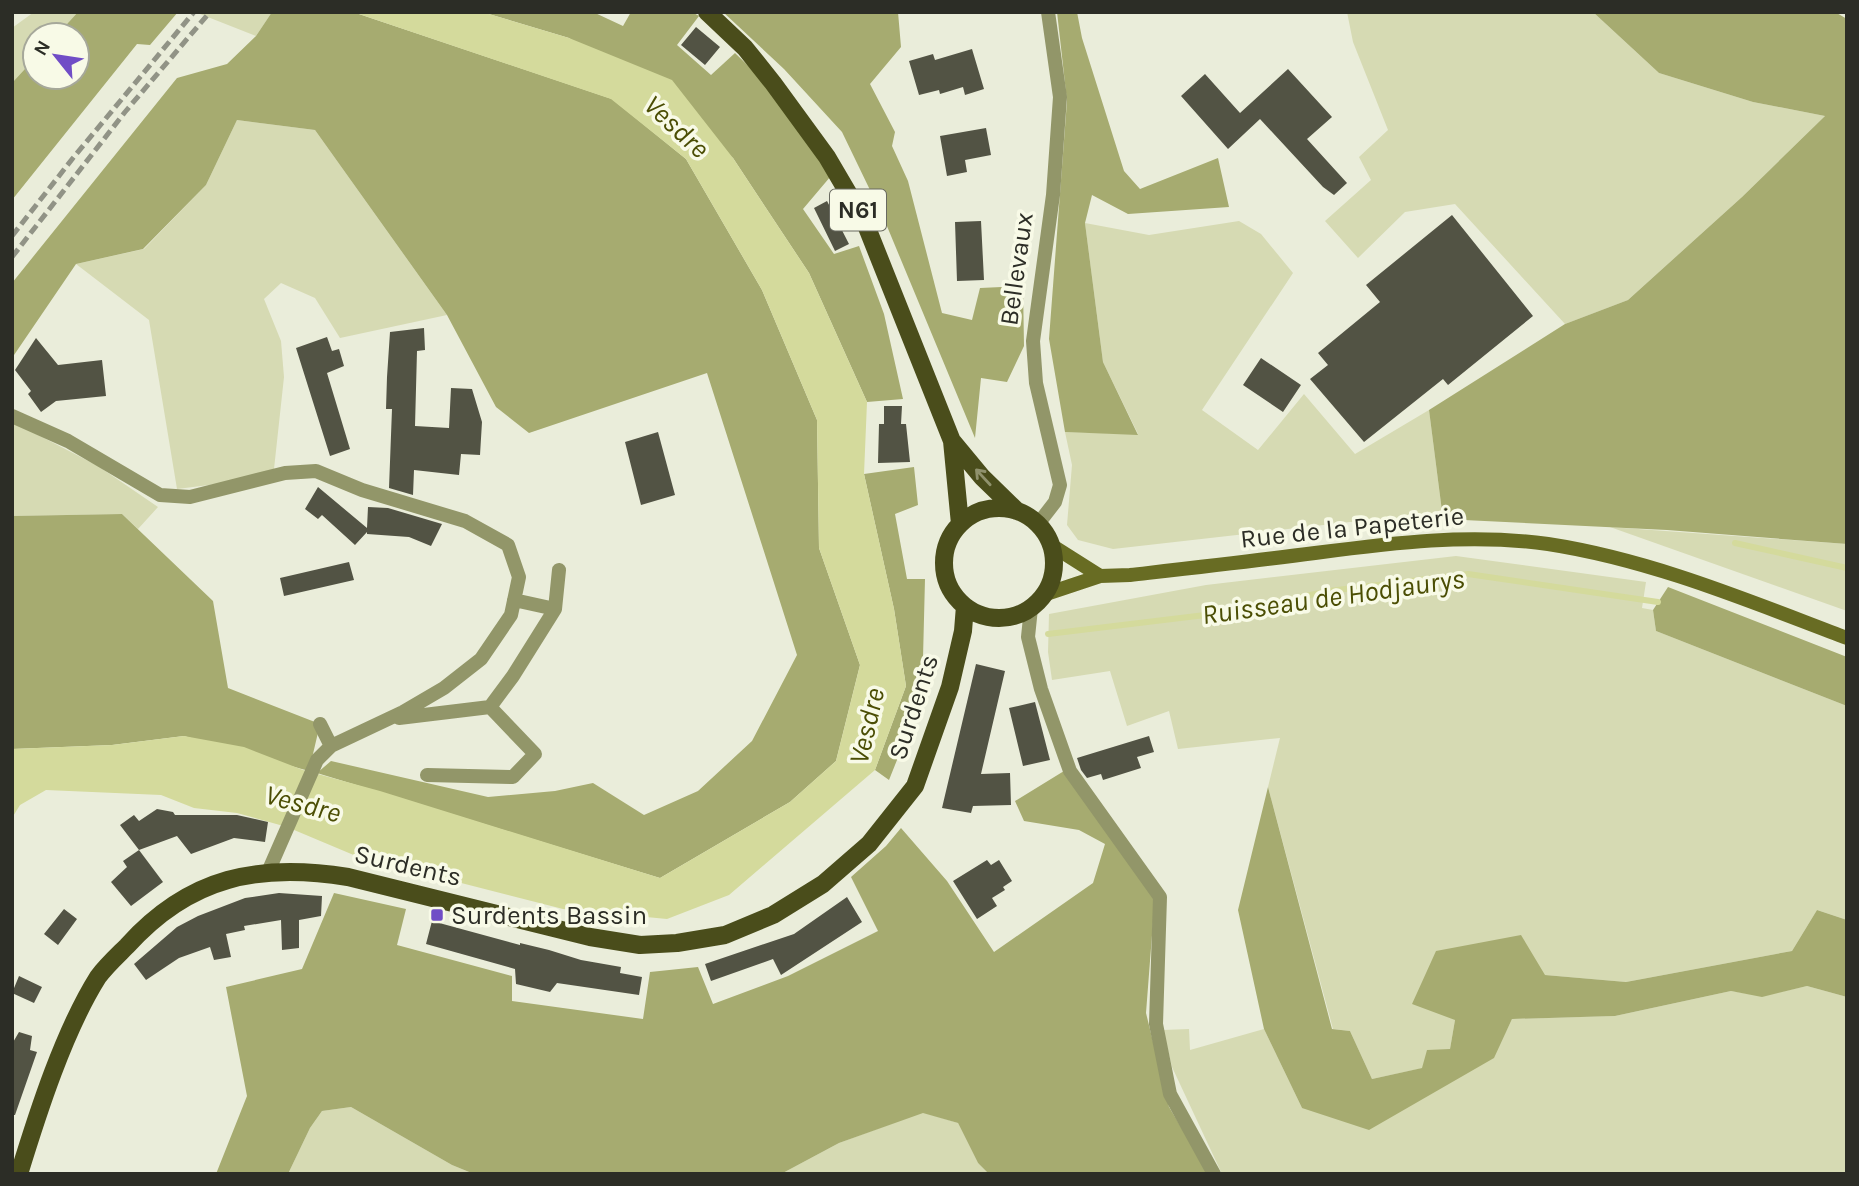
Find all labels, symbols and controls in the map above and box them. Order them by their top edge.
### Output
north arrow [21,21,91,91]
text: N [29,37,55,59]
water label: Vesdre [637,88,716,165]
road number: N61 [830,190,886,230]
street label: Bellevaux [993,211,1040,328]
one-way arrow [975,469,992,486]
street label: Rue de la Papeterie [1239,500,1465,555]
water label: Ruisseau de Hodjaurys [1200,562,1467,631]
street label: Surdents [882,651,945,764]
water label: Vesdre [842,685,891,767]
water label: Vesdre [261,778,344,829]
street label: Surdents [351,838,464,893]
place label: Surdents Bassin [451,900,647,931]
marker: Surdents Bassin [429,907,445,923]

